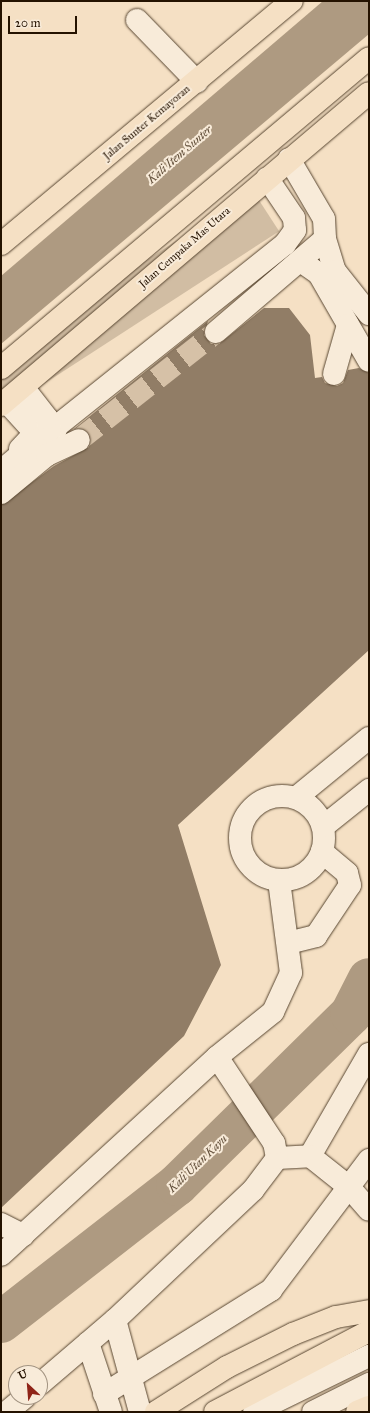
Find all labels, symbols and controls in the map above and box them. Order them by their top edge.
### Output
scale bar [10,8,79,34]
text: 20 m [15,16,41,30]
street label: Jalan Sunter Kemayoran [101,83,193,163]
water label: Kali Item Sunter [145,123,215,187]
street label: Jalan Cempaka Mas Utara [137,205,233,291]
water label: Kali Utan Kayu [165,1132,231,1196]
north arrow [8,1365,48,1405]
text: U [16,1367,30,1382]

